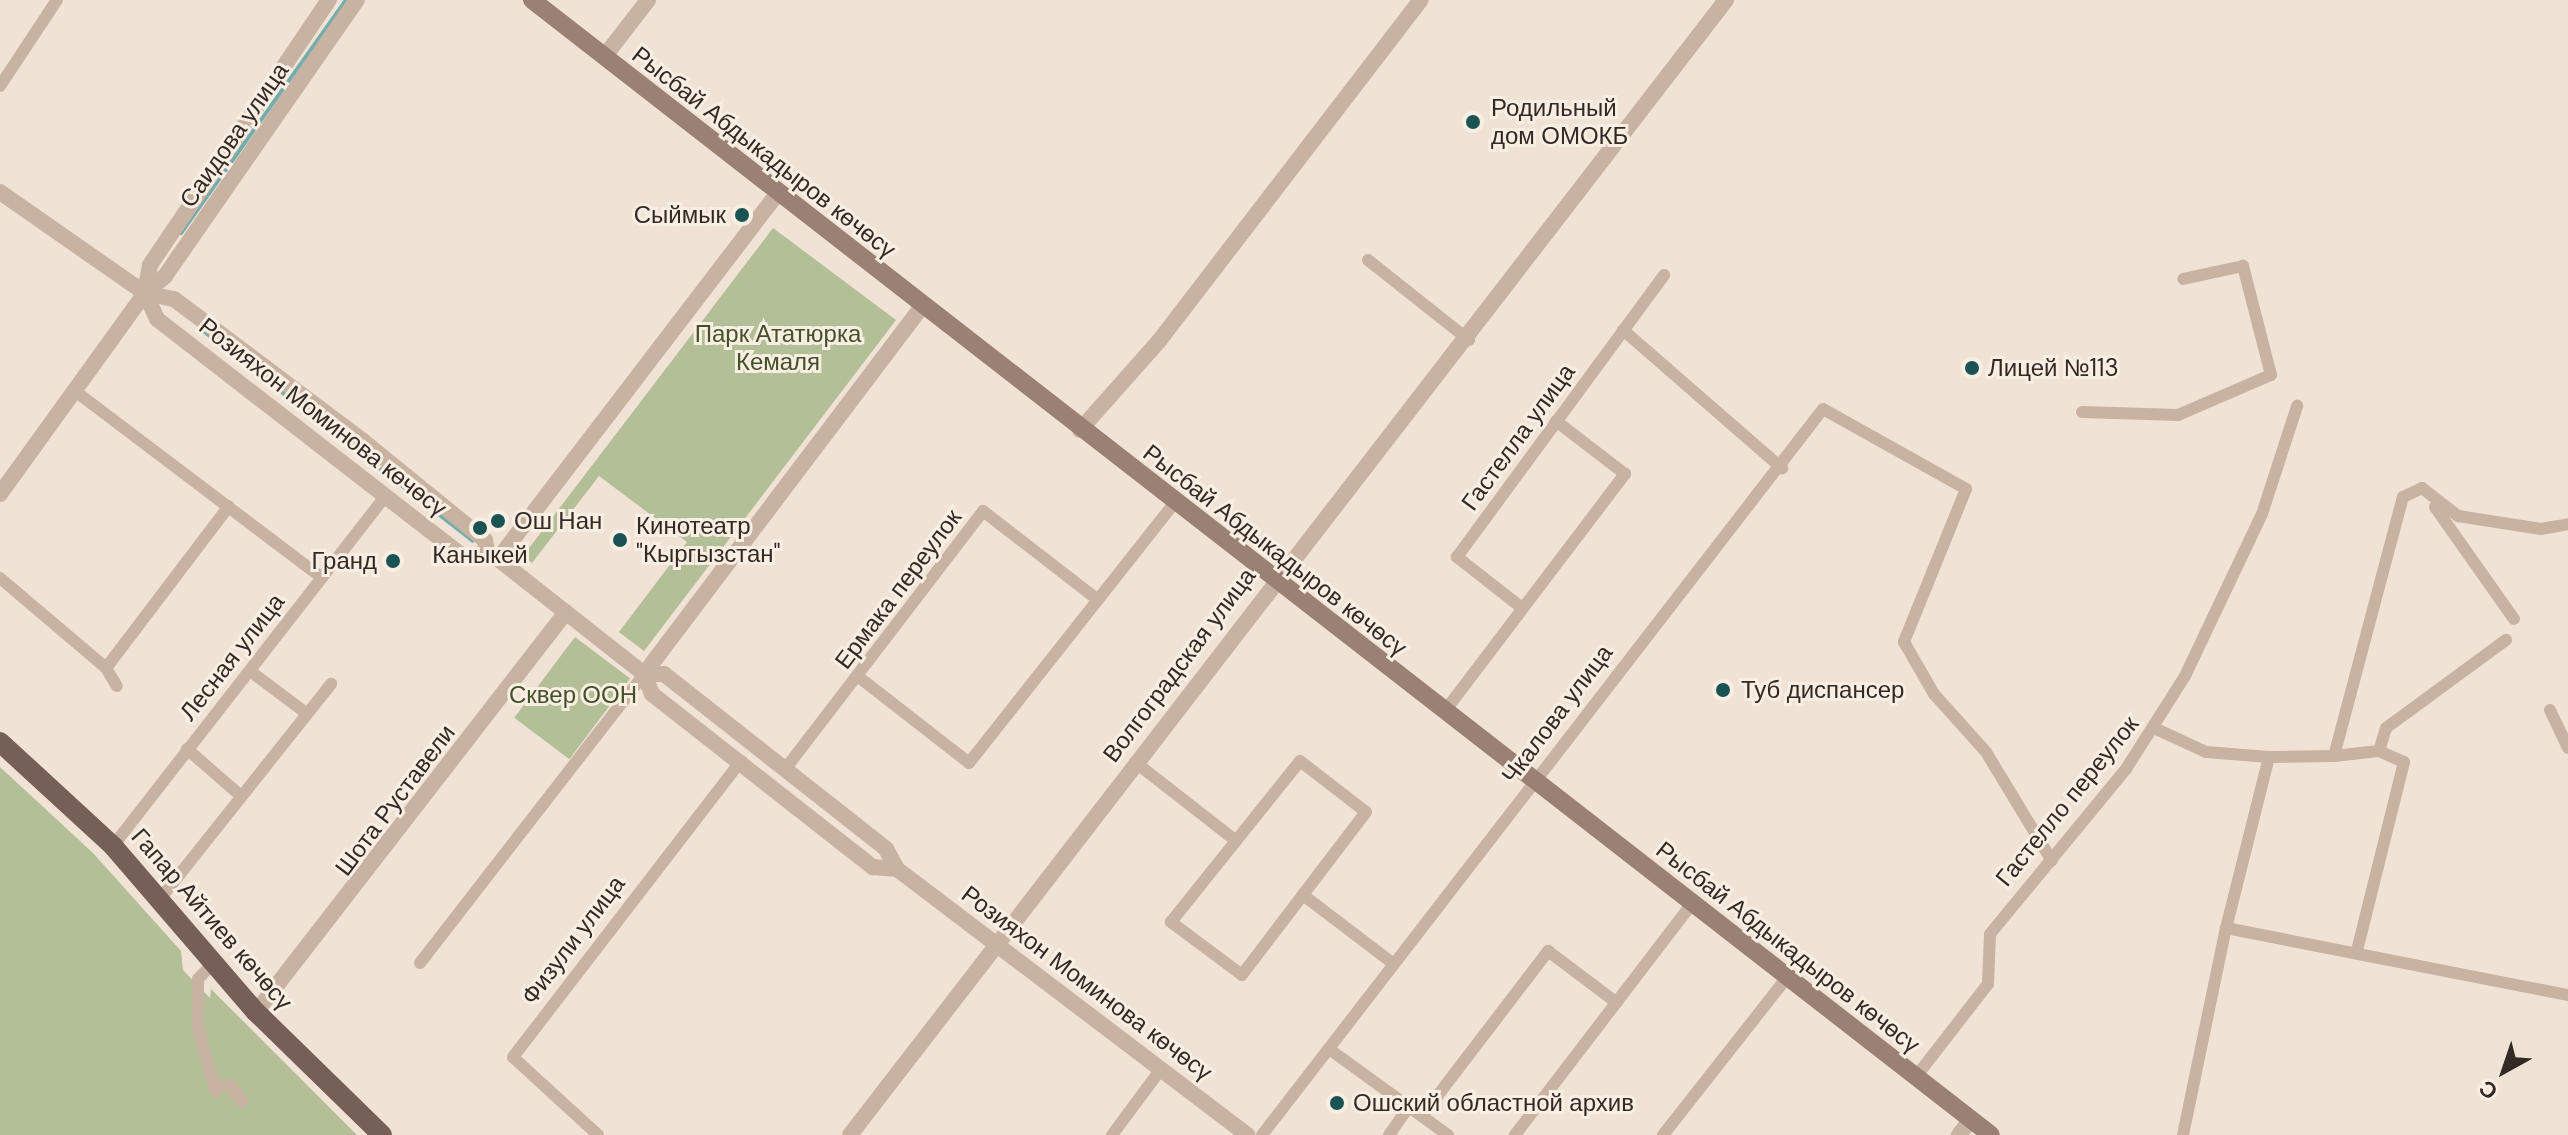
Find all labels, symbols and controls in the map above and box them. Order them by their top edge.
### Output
street label: Рысбай Абдыкадыров көчөсү [626,40,902,264]
street label: Саидова улица [173,57,295,213]
place label: Родильный дом ОМОКБ [1491,94,1628,150]
marker: Родильный дом ОМОКБ [1462,111,1484,133]
place label: Сыймык [634,201,726,229]
marker: Сыймык [733,206,751,224]
street label: Розияхон Моминова көчөсү [193,311,453,523]
park label: Парк Ататюрка Кемаля [695,320,861,376]
place label: Лицей №113 [1988,354,2119,382]
street label: Гастелла улица [1455,358,1581,516]
marker: Лицей №113 [1963,359,1981,377]
street label: Рысбай Абдыкадыров көчөсү [1137,438,1413,662]
street label: Ермака переулок [829,504,967,674]
place label: Ош Нан [514,507,602,535]
marker: Ош Нан [489,512,507,530]
place label: Кинотеатр "Кыргызстан" [636,512,781,568]
marker: Каныкей [471,519,489,537]
marker: Кинотеатр "Кыргызстан" [611,531,629,549]
place label: Каныкей [432,541,528,569]
place label: Гранд [311,547,377,575]
marker: Гранд [384,552,402,570]
street label: Волгоградская улица [1097,562,1261,768]
street label: Лесная улица [174,588,290,726]
street label: Чкалова улица [1495,639,1619,789]
place label: Туб диспансер [1741,676,1904,704]
marker: Туб диспансер [1712,679,1734,701]
park label: Сквер ООН [509,681,637,709]
street label: Гастелло переулок [1990,710,2144,892]
street label: Шота Руставели [329,719,461,881]
street label: Гапар Айтиев көчөсү [125,822,299,1016]
street label: Рысбай Абдыкадыров көчөсү [1650,835,1926,1059]
street label: Физули улица [515,870,631,1010]
street label: Розияхон Моминова көчөсү [956,879,1218,1087]
north arrow [2464,1031,2544,1111]
text: С [2473,1074,2504,1106]
place label: Ошский областной архив [1353,1089,1634,1117]
marker: Ошский областной архив [1328,1094,1346,1112]

